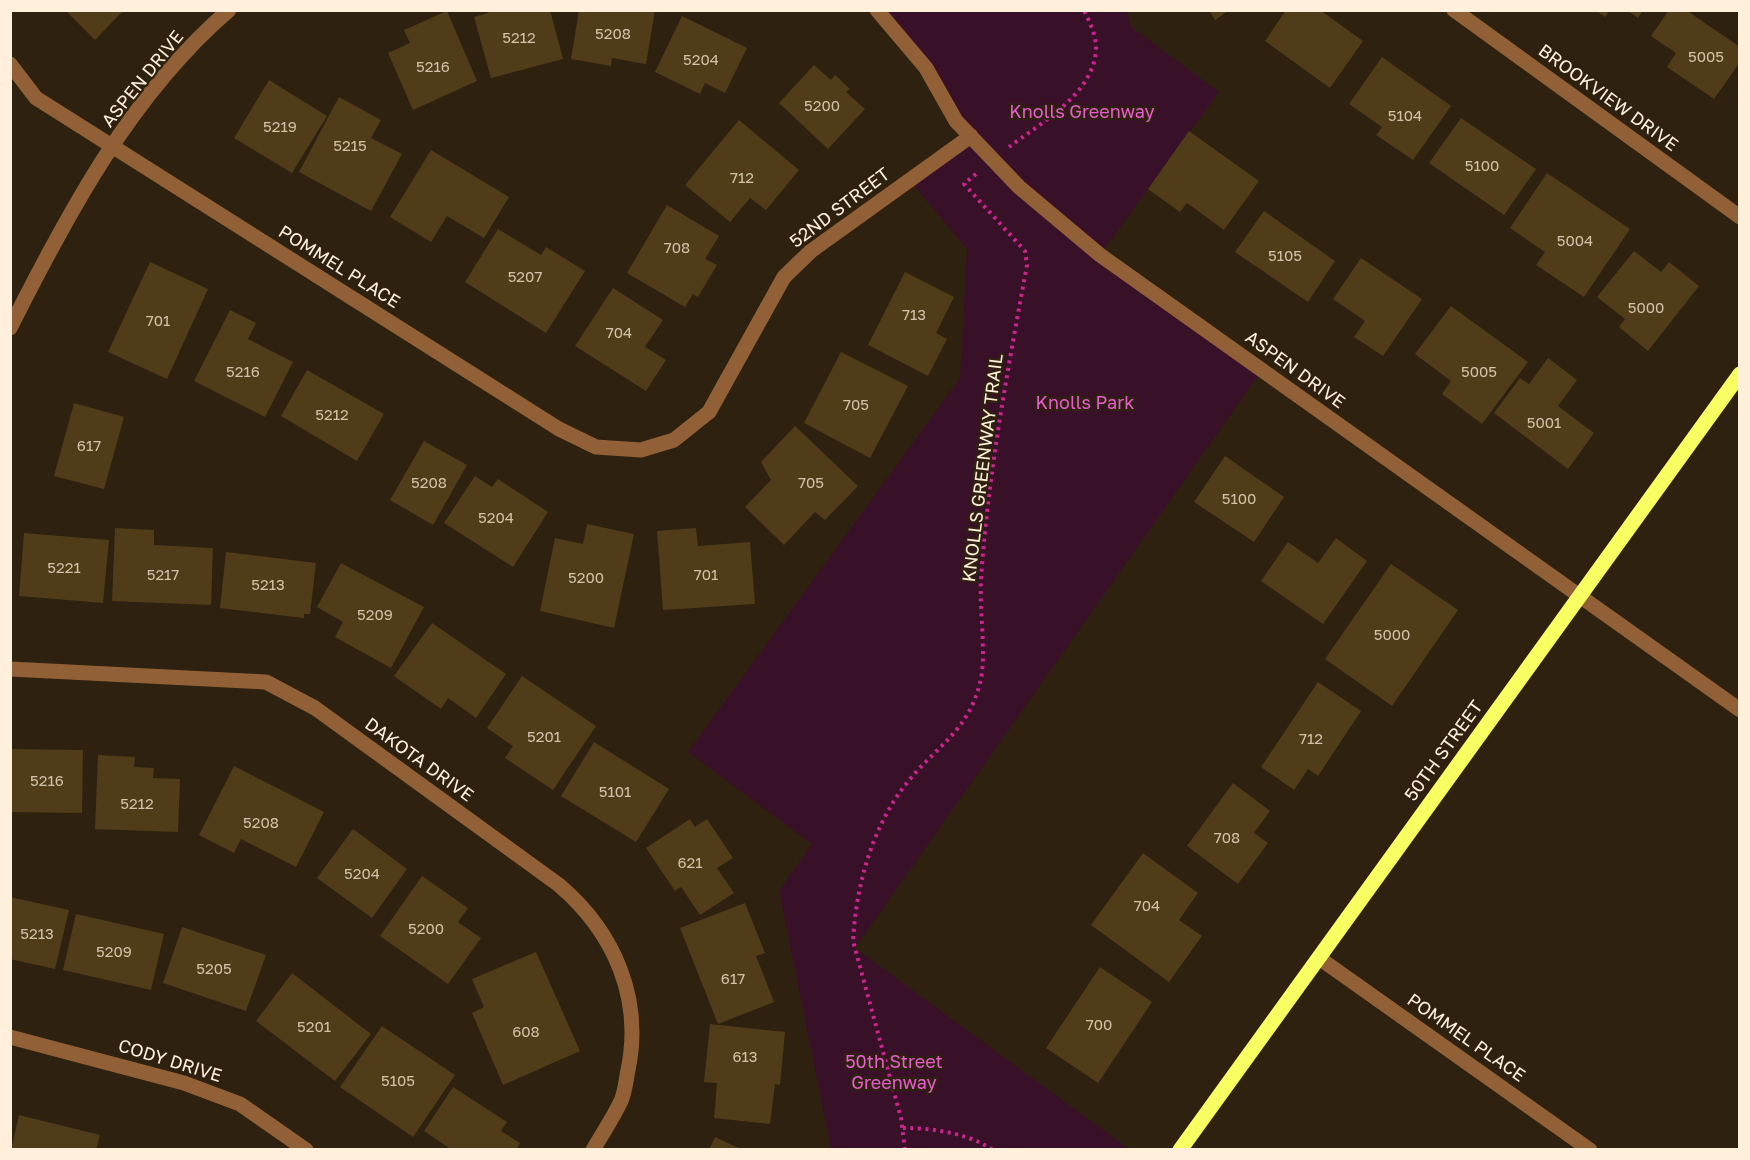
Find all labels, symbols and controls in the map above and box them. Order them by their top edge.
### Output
house number: 5208 [595,25,631,43]
street label: ASPEN DRIVE [98,26,188,132]
house number: 5212 [502,29,536,47]
street label: BROOKVIEW DRIVE [1534,40,1682,156]
house number: 5005 [1688,48,1724,66]
house number: 5204 [683,51,719,69]
house number: 5216 [416,58,450,76]
house number: 5200 [804,97,840,115]
park label: Knolls Greenway [1009,101,1155,123]
house number: 5104 [1388,107,1422,125]
house number: 5219 [263,118,297,136]
house number: 5215 [333,137,367,155]
house number: 5100 [1465,157,1499,175]
street label: 52ND STREET [786,163,894,253]
house number: 712 [730,169,754,187]
street label: POMMEL PLACE [274,221,404,313]
house number: 5004 [1557,232,1593,250]
house number: 708 [664,239,690,257]
house number: 5105 [1268,247,1302,265]
house number: 5207 [508,268,542,286]
house number: 5000 [1628,299,1664,317]
house number: 713 [902,306,926,324]
house number: 701 [146,312,170,330]
house number: 704 [606,324,632,342]
street label: ASPEN DRIVE [1241,327,1349,413]
street label: KNOLLS GREENWAY TRAIL [958,353,1008,583]
house number: 5216 [226,363,260,381]
house number: 5005 [1461,363,1497,381]
park label: Knolls Park [1036,392,1134,414]
house number: 705 [843,396,869,414]
house number: 5212 [315,406,349,424]
house number: 5001 [1527,414,1561,432]
house number: 617 [77,437,101,455]
house number: 5208 [411,474,447,492]
house number: 705 [798,474,824,492]
house number: 5100 [1222,490,1256,508]
house number: 5204 [478,509,514,527]
house number: 5221 [47,559,81,577]
house number: 5217 [147,566,179,584]
house number: 701 [694,566,718,584]
house number: 5200 [568,569,604,587]
house number: 5213 [251,576,285,594]
house number: 5209 [357,606,393,624]
house number: 5000 [1374,626,1410,644]
street label: 50TH STREET [1400,697,1488,805]
street label: DAKOTA DRIVE [360,713,478,807]
house number: 5201 [527,728,561,746]
house number: 712 [1299,730,1323,748]
house number: 5216 [30,772,64,790]
house number: 5101 [599,783,631,801]
house number: 5212 [120,795,154,813]
house number: 5208 [243,814,279,832]
house number: 708 [1214,829,1240,847]
house number: 621 [677,854,703,872]
house number: 5204 [344,865,380,883]
house number: 704 [1134,897,1160,915]
house number: 5200 [408,920,444,938]
house number: 5213 [20,925,54,943]
house number: 5209 [96,943,132,961]
house number: 5205 [196,960,232,978]
house number: 617 [721,970,745,988]
street label: POMMEL PLACE [1403,989,1529,1087]
house number: 700 [1086,1016,1112,1034]
house number: 5201 [297,1018,331,1036]
house number: 608 [512,1023,540,1041]
street label: CODY DRIVE [116,1035,224,1087]
house number: 613 [732,1048,758,1066]
park label: 50th Street Greenway [845,1051,943,1094]
house number: 5105 [381,1072,415,1090]

